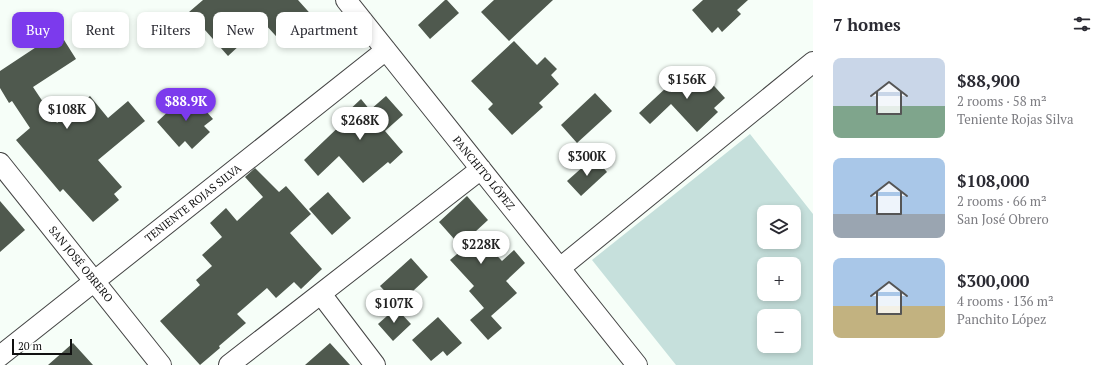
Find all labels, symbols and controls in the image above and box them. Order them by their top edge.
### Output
chip: Buy [12,12,64,48]
chip: Rent [72,12,129,48]
chip: Filters [137,12,205,48]
chip: New [213,12,268,48]
chip: Apartment [276,12,372,48]
text: 7 homes [833,13,901,36]
icon: filters [1071,13,1093,35]
pin: $156K [659,66,715,100]
text: $88,900 [957,69,1020,92]
text: $156K [668,70,706,88]
icon: home [865,74,913,122]
pin: $88.9K [153,88,219,122]
text: $88.9K [165,92,207,110]
text: 2 rooms · 58 m² [957,92,1047,110]
pin: $108K [39,96,95,130]
text: $108K [48,100,86,118]
pin: $268K [332,107,388,141]
text: Teniente Rojas Silva [957,110,1073,128]
text: $268K [341,111,379,129]
street label: PANCHITO LÓPEZ [450,133,518,213]
pin: $300K [559,143,615,177]
text: $300K [568,147,606,165]
street label: TENIENTE ROJAS SILVA [142,161,244,245]
text: $108,000 [957,169,1029,192]
icon: home [865,174,913,222]
text: 2 rooms · 66 m² [957,192,1047,210]
map controls [757,205,801,353]
button: layers [757,205,801,249]
text: San José Obrero [957,210,1049,228]
street label: SAN JOSÉ OBRERO [46,223,116,305]
pin: $228K [453,231,509,265]
text: $228K [462,235,500,253]
button: + [757,257,801,301]
text: $300,000 [957,269,1029,292]
icon: home [865,274,913,322]
pin: $107K [366,290,422,324]
text: 4 rooms · 136 m² [957,292,1054,310]
text: $107K [375,294,413,312]
button: − [757,309,801,353]
text: Panchito López [957,310,1046,328]
scale bar [12,337,72,356]
text: 20 m [18,339,42,353]

